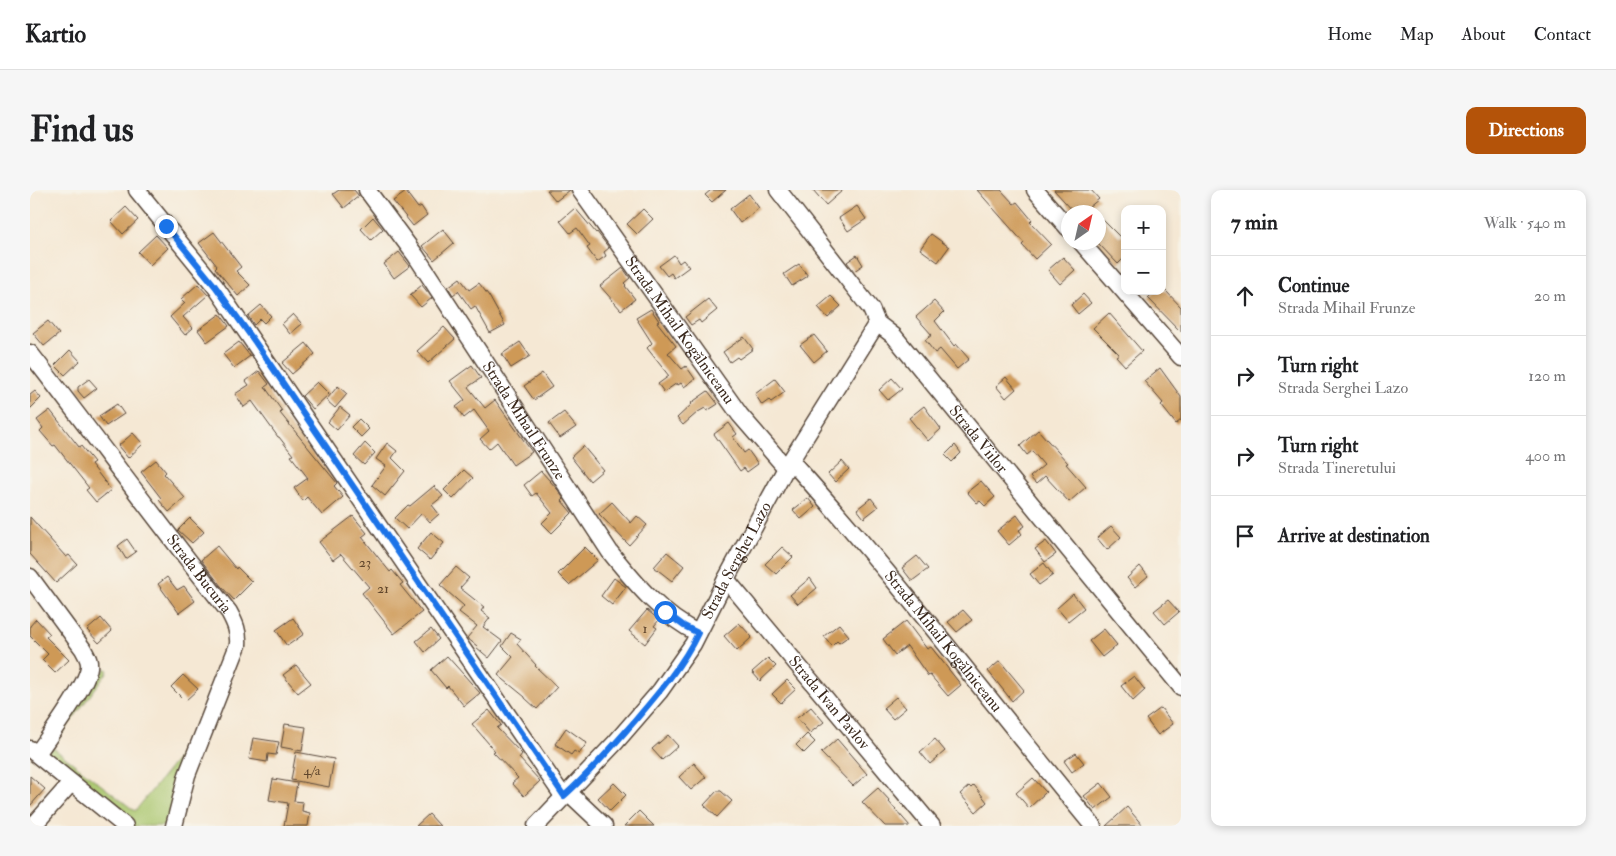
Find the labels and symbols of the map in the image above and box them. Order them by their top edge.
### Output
north arrow [1061,205,1106,250]
route end [155,215,178,238]
street label: Strada Mihail Kogălniceanu [620,252,739,408]
street label: Strada Mihail Frunze [478,358,570,484]
street label: Strada Viilor [945,401,1012,477]
street label: Strada Serghei Lazo [697,498,776,623]
street label: Strada Bucuria [162,530,236,618]
house number: 23 [359,554,371,571]
street label: Strada Mihail Kogălniceanu [880,566,1007,716]
house number: 21 [377,580,389,597]
route start [654,601,677,624]
house number: 1 [643,620,648,637]
street label: Strada Ivan Pavlov [784,652,875,755]
house number: 4/a [303,762,321,779]

